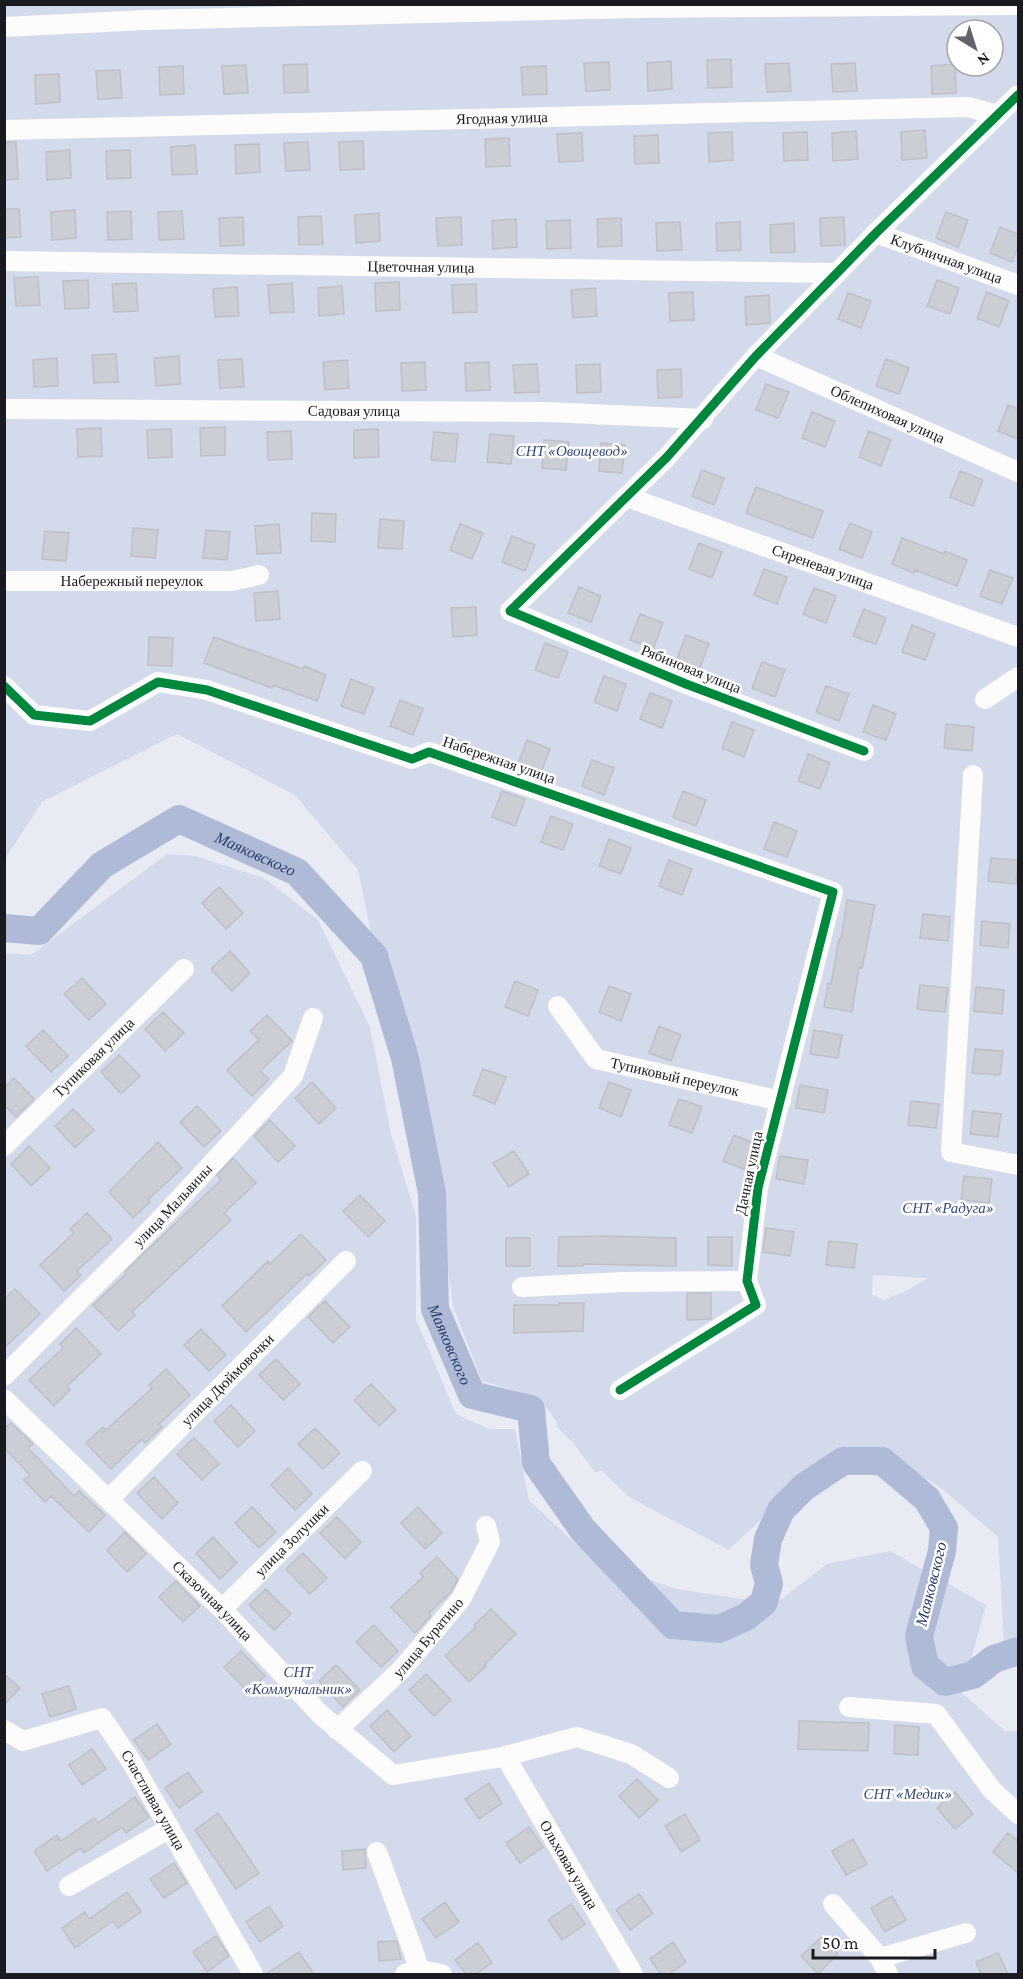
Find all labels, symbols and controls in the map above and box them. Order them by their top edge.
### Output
north arrow [945,18,1005,78]
text: N [974,49,993,70]
street label: Ягодная улица [456,109,548,127]
street label: Клубничная улица [888,231,1005,287]
street label: Цветочная улица [367,258,475,276]
street label: Облепиховая улица [828,382,948,447]
street label: Садовая улица [308,403,400,419]
park label: СНТ «Овощевод» [516,443,628,459]
street label: Сиреневая улица [770,542,876,593]
street label: Набережный переулок [61,573,204,589]
street label: Рябиновая улица [639,642,744,696]
street label: Набережная улица [441,733,557,787]
water label: Маяковского [212,828,298,879]
street label: Тупиковая улица [50,1014,138,1101]
street label: Тупиковый переулок [609,1055,741,1099]
street label: Дачная улица [732,1129,766,1216]
street label: улица Мальвины [130,1161,215,1250]
park label: СНТ «Радуга» [902,1200,994,1216]
water label: Маяковского [425,1300,475,1387]
street label: улица Дюймовочки [178,1331,277,1429]
street label: улица Золушки [252,1501,332,1580]
water label: Маяковского [912,1540,950,1629]
street label: Сказочная улица [169,1558,256,1644]
street label: улица Буратино [390,1595,467,1681]
park label: СНТ «Коммунальник» [244,1664,352,1697]
street label: Счастливая улица [118,1747,188,1853]
park label: СНТ «Медик» [864,1786,952,1802]
street label: Ольховая улица [537,1817,601,1912]
scale bar [813,1922,934,1960]
text: 50 m [822,1933,859,1953]

